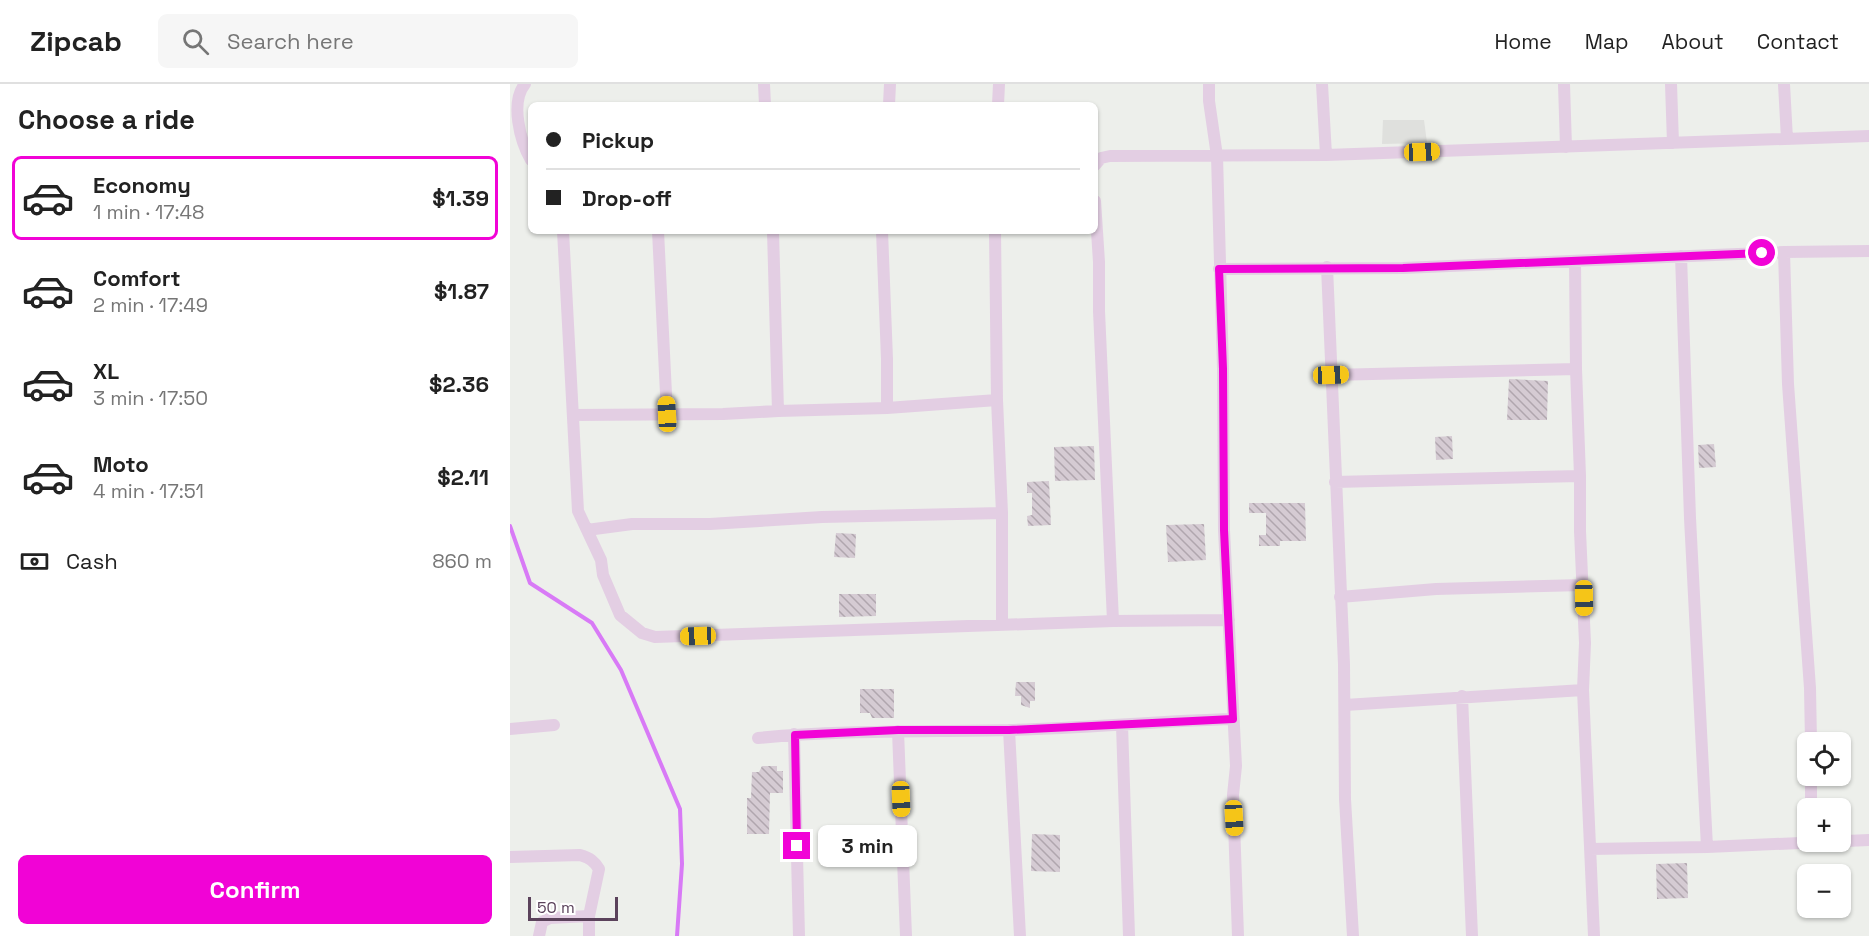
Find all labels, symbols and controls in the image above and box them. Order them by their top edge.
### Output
search box [158,14,578,68]
text: Zipcab [30,23,122,59]
icon: search [179,25,212,58]
text: Search here [227,27,354,55]
text: Home [1494,28,1552,55]
text: Map [1585,28,1629,55]
text: About [1662,28,1724,55]
text: Contact [1757,28,1839,55]
text: Choose a ride [18,102,195,137]
text: Pickup [582,126,654,154]
car [1404,142,1440,162]
icon: car [21,171,75,225]
text: Economy [93,171,191,199]
text: $1.39 [432,184,489,212]
text: Drop-off [582,184,672,212]
text: 1 min · 17:48 [93,199,205,225]
route start [1748,239,1775,266]
icon: car [21,264,75,318]
text: Comfort [93,264,181,292]
text: $1.87 [434,277,489,305]
text: 2 min · 17:49 [93,292,208,318]
icon: car [21,357,75,411]
text: XL [93,357,119,385]
car [1313,365,1349,385]
text: $2.36 [429,370,489,398]
text: 3 min · 17:50 [93,385,208,411]
car [657,396,677,432]
icon: car [21,450,75,504]
text: Moto [93,450,149,478]
text: $2.11 [437,463,489,491]
text: 4 min · 17:51 [93,478,204,504]
icon: cash [18,545,51,578]
text: Cash [66,547,118,575]
text: 860 m [432,548,492,574]
car [1575,580,1593,616]
car [680,626,716,646]
map controls [1797,732,1851,918]
button: locate [1797,732,1851,786]
car [891,781,911,817]
button: + [1797,798,1851,852]
car [1224,800,1244,836]
callout: 3 min [818,825,917,867]
route end [783,832,810,859]
text: 3 min [842,833,893,859]
button: Confirm [18,855,492,924]
button: − [1797,864,1851,918]
scale bar [528,894,618,922]
text: 50 m [537,897,575,918]

